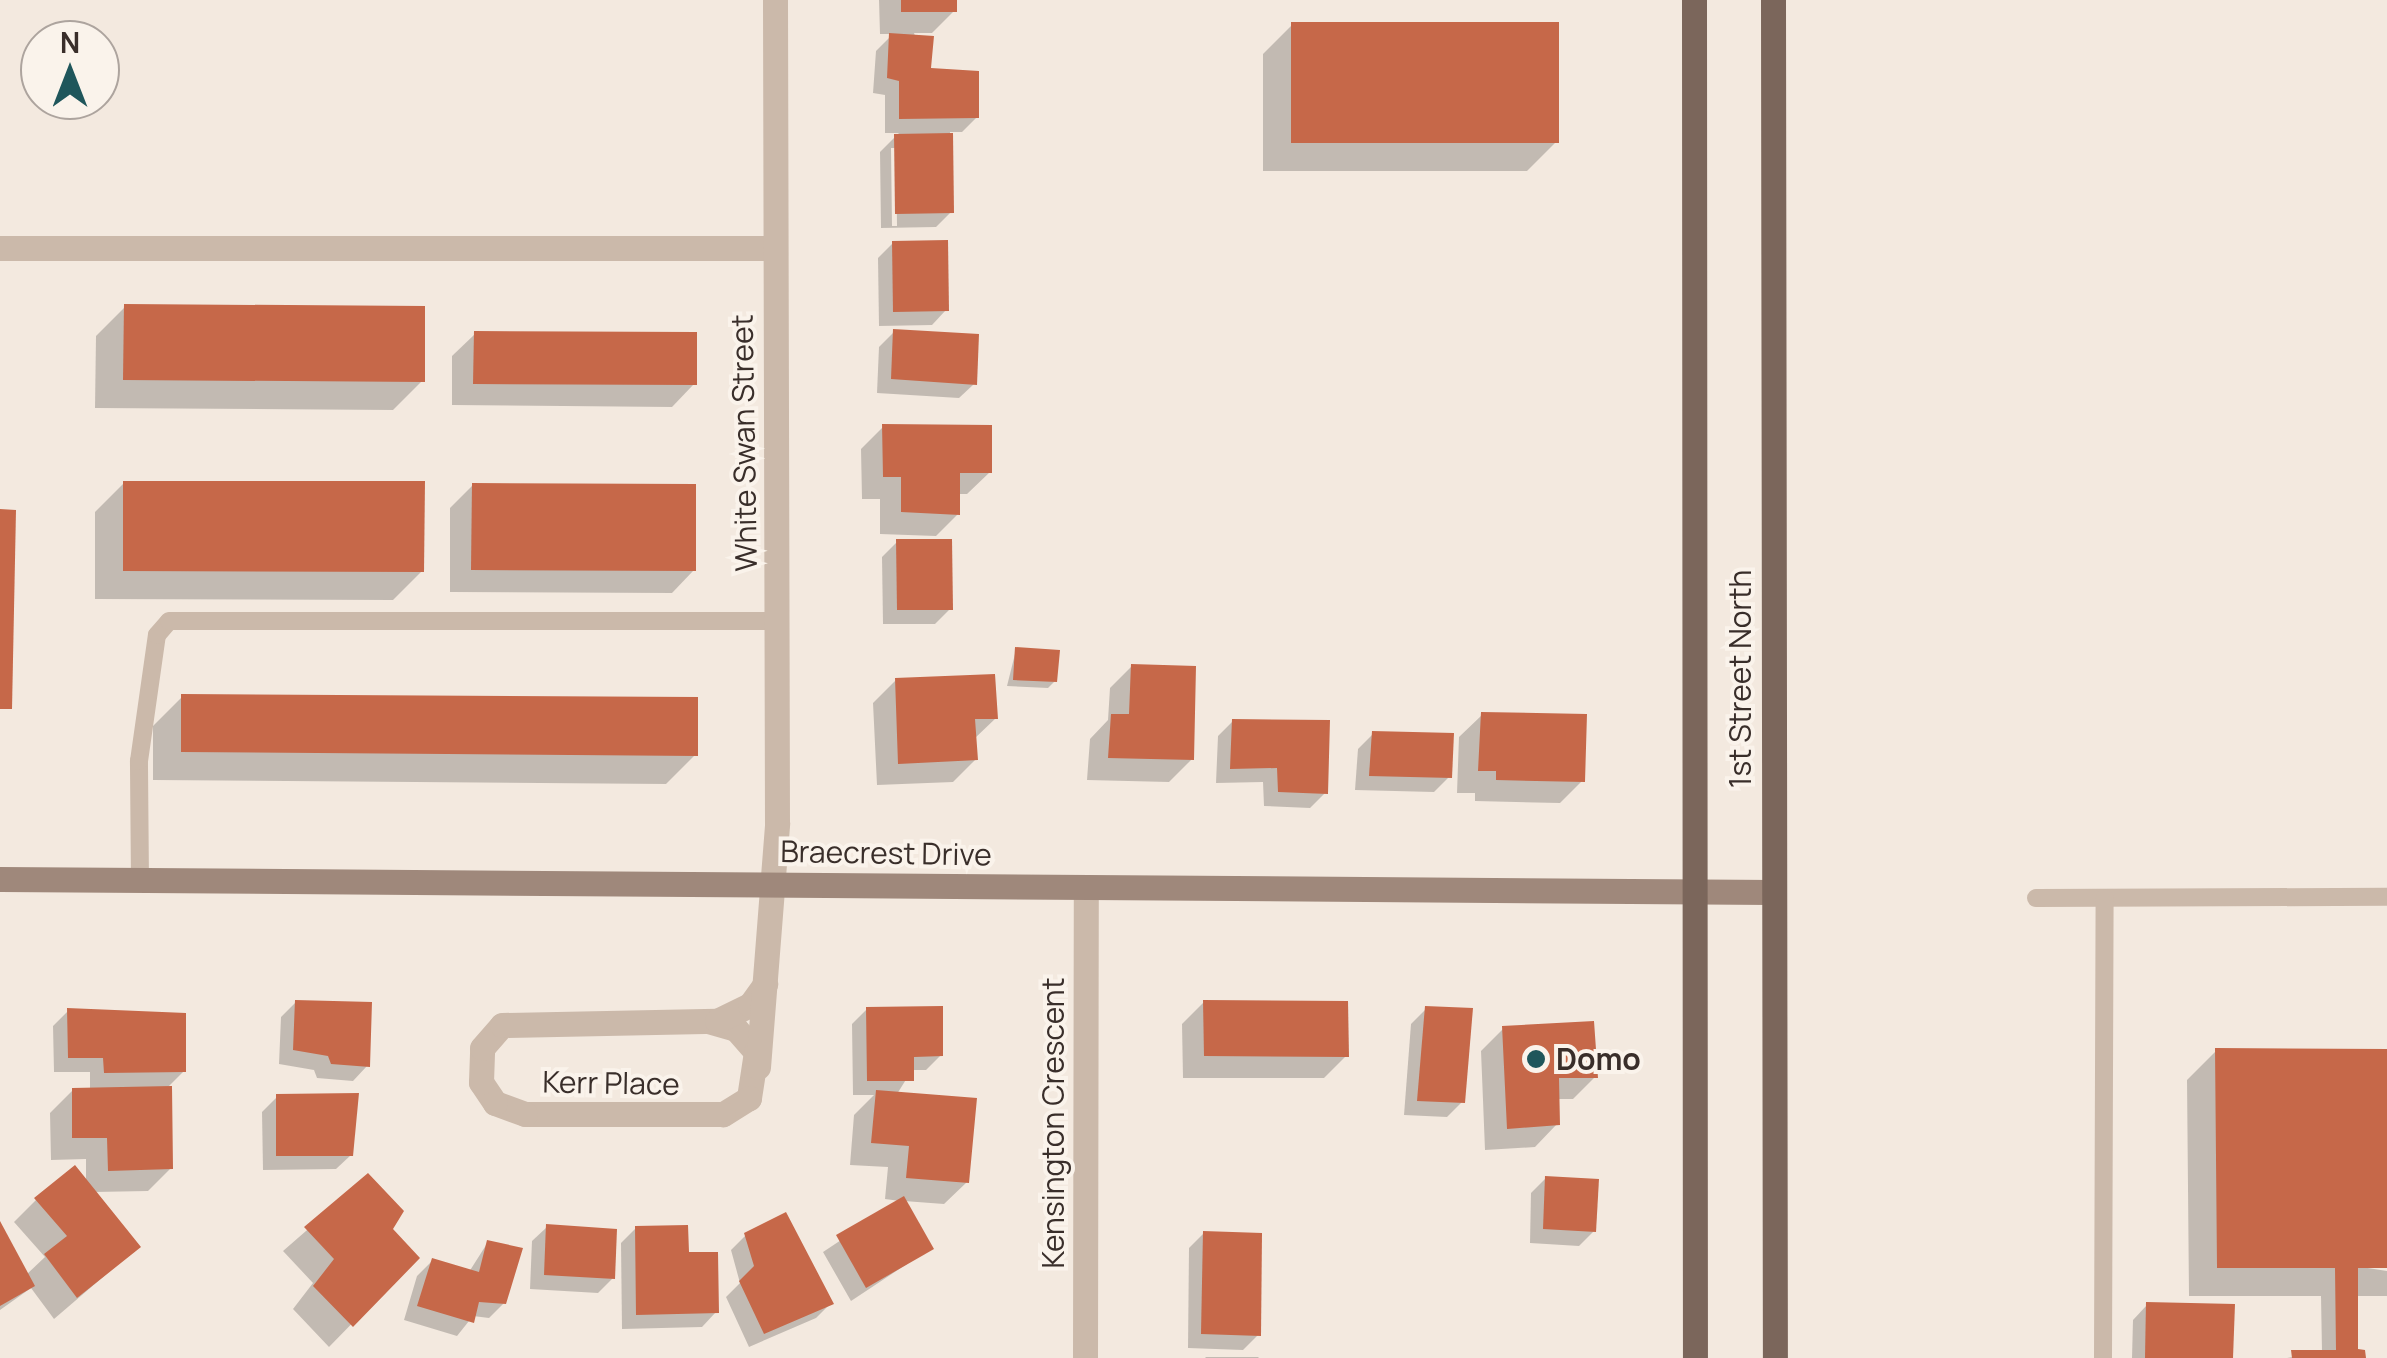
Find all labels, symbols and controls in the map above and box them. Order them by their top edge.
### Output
north arrow [20,20,120,120]
text: N [60,23,80,61]
street label: White Swan Street [724,314,764,572]
street label: 1st Street North [1722,570,1758,788]
street label: Braecrest Drive [780,833,992,873]
street label: Kensington Crescent [1035,977,1071,1269]
place label: Domo [1556,1041,1641,1077]
marker: Domo [1525,1048,1547,1070]
street label: Kerr Place [542,1064,680,1102]

